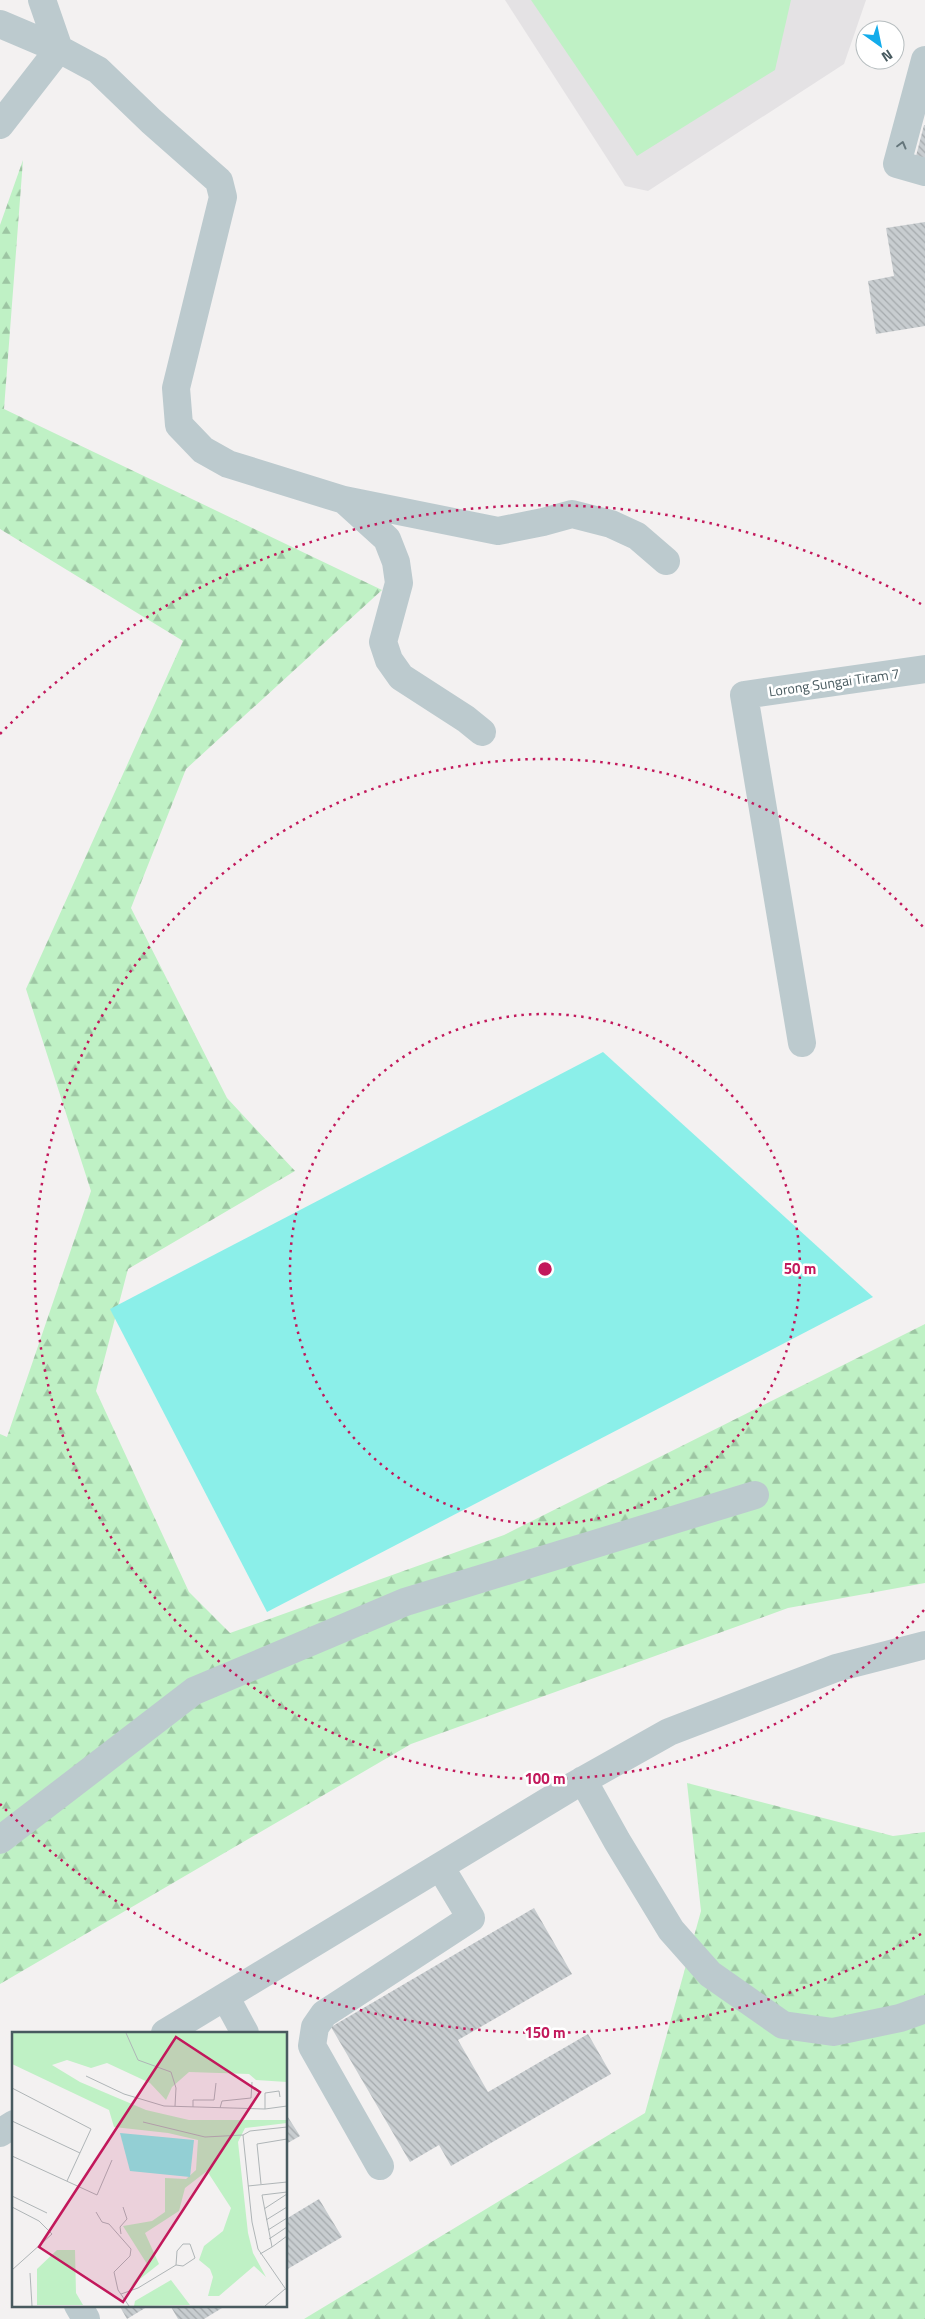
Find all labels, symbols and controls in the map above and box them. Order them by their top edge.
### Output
north arrow [855,20,905,70]
text: N [878,45,897,68]
one-way arrow [896,141,907,150]
street label: Lorong Sungai Tiram 7 [767,662,901,702]
text: 50 m [784,1257,816,1280]
centre of rings [536,1260,554,1278]
text: 100 m [524,1767,566,1790]
text: 150 m [524,2021,566,2044]
inset map [12,2032,288,2306]

